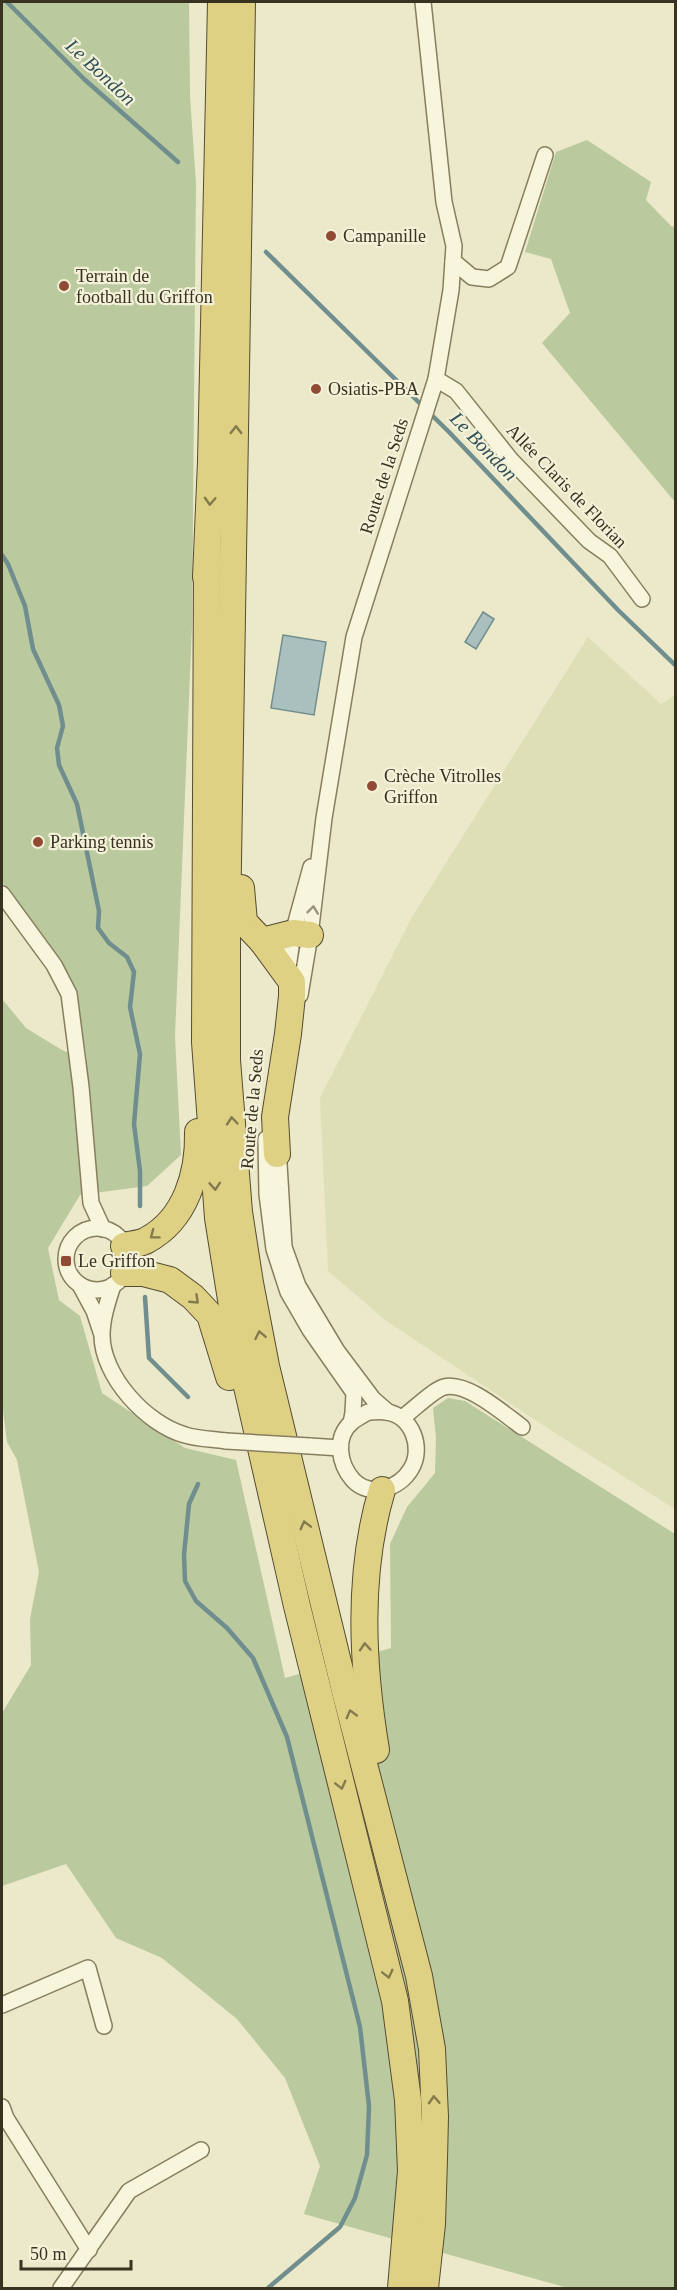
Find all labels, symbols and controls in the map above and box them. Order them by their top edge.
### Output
water label: Le Bondon [61,34,140,110]
place label: Campanille [343,226,426,246]
marker: Campanille [324,229,338,243]
place label: Terrain de football du Griffon [76,266,213,307]
marker: Terrain de football du Griffon [57,279,71,293]
place label: Osiatis-PBA [328,379,419,399]
marker: Osiatis-PBA [309,382,323,396]
water label: Le Bondon [445,406,522,485]
street label: Route de la Seds [356,416,412,536]
street label: Allée Claris de Florian [503,420,631,552]
one-way arrow [229,425,242,434]
one-way arrow [203,496,216,505]
place label: Crèche Vitrolles Griffon [384,766,501,807]
marker: Crèche Vitrolles Griffon [365,779,379,793]
place label: Parking tennis [50,832,154,852]
marker: Parking tennis [31,835,45,849]
one-way arrow [307,905,319,914]
street label: Route de la Seds [237,1048,267,1170]
one-way arrow [226,1117,239,1126]
one-way arrow [209,1182,222,1191]
one-way arrow [150,1227,161,1238]
place label: Le Griffon [78,1251,155,1271]
marker: Le Griffon [59,1254,73,1268]
one-way arrow [188,1293,199,1304]
one-way arrow [254,1330,267,1340]
one-way arrow [299,1520,312,1530]
one-way arrow [359,1643,372,1652]
one-way arrow [346,1709,359,1719]
one-way arrow [333,1780,346,1790]
one-way arrow [381,1969,394,1979]
one-way arrow [428,2096,441,2105]
scale bar [21,2233,130,2271]
text: 50 m [30,2244,67,2264]

